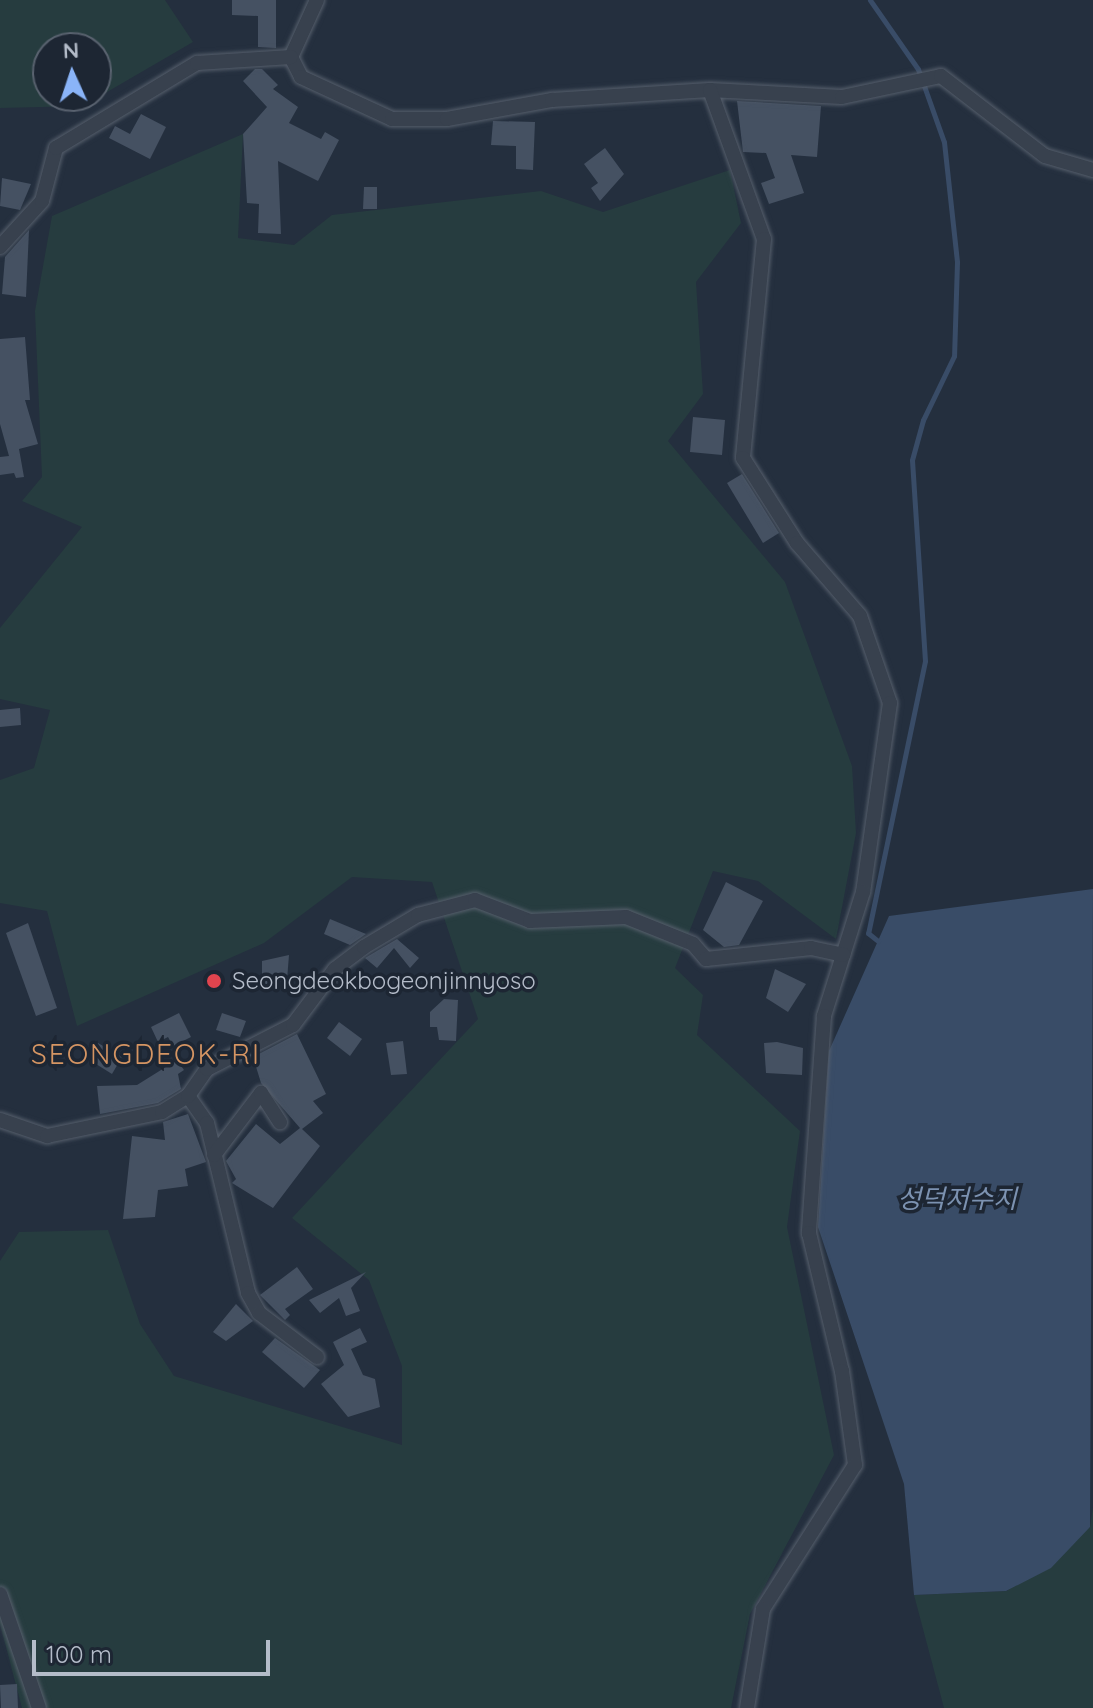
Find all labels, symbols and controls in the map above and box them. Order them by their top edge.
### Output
north arrow [32,32,112,112]
text: N [62,36,80,64]
place label: Seongdeokbogeonjinnyoso [232,967,536,995]
marker: Seongdeokbogeonjinnyoso [203,970,225,992]
district label: SEONGDEOK-RI [31,1037,261,1071]
water label: 성덕저수지 [897,1183,1017,1215]
scale bar [36,1624,274,1674]
text: 100 m [46,1639,112,1669]

